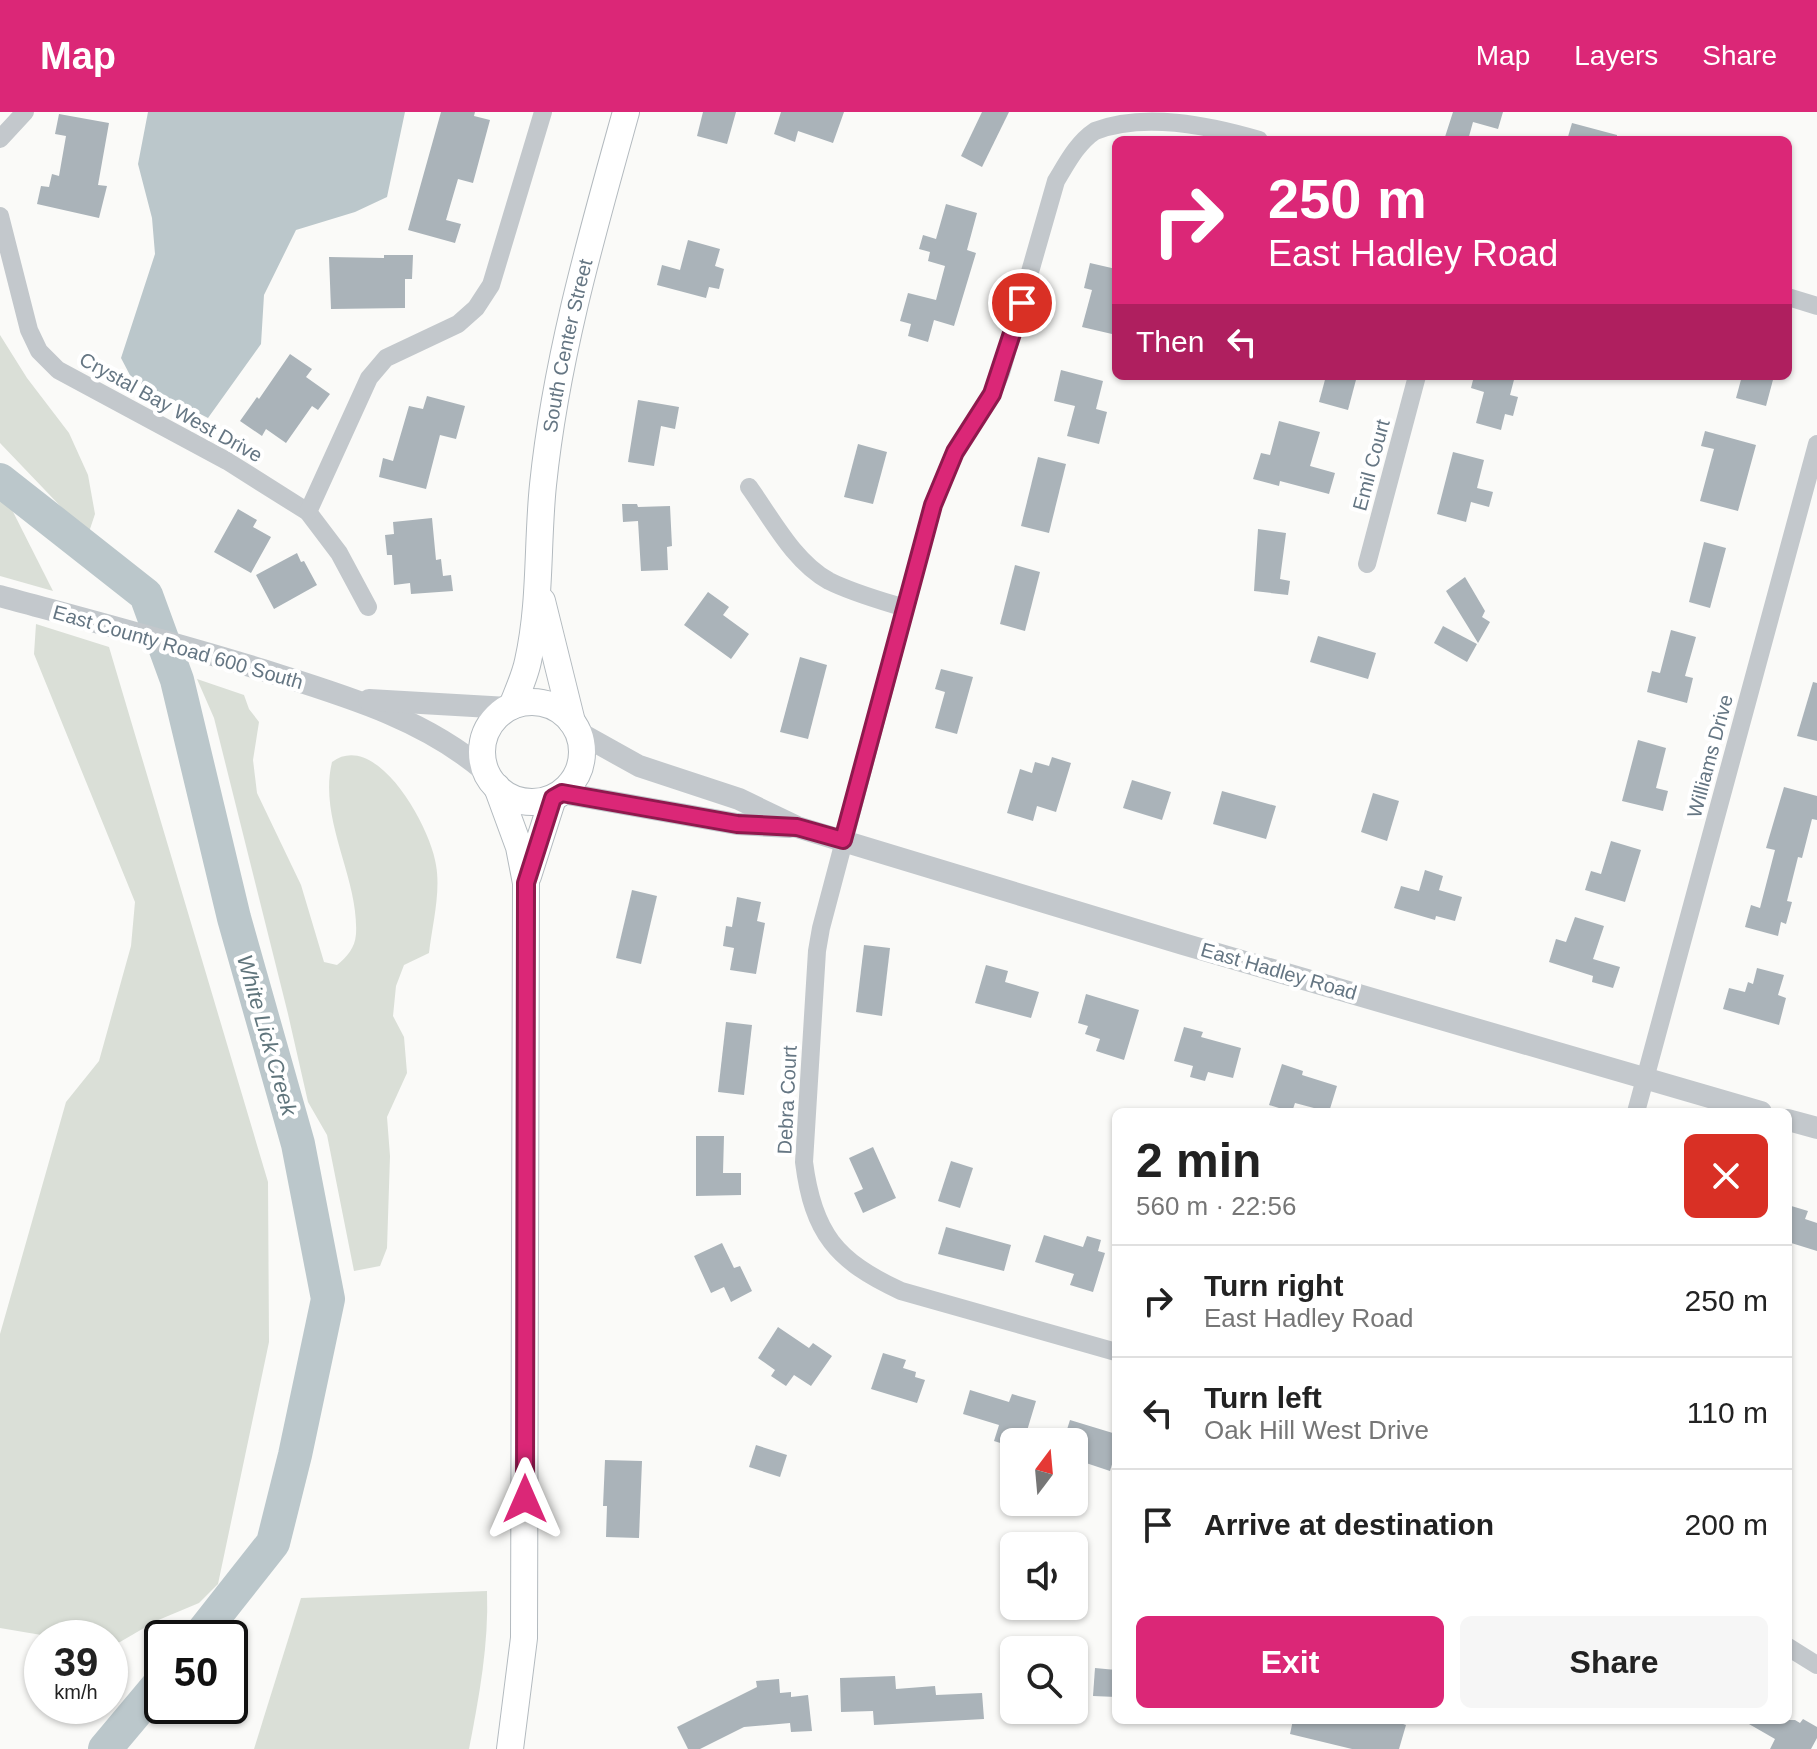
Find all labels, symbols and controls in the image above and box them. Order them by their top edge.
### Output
text: Map [40,35,116,77]
text: Map [1476,40,1530,71]
text: Layers [1574,40,1658,71]
text: Share [1702,40,1777,71]
text: 250 m [1268,167,1427,230]
icon: right [1136,168,1240,272]
text: East Hadley Road [1268,233,1558,274]
street label: South Center Street [539,256,597,434]
pin [988,269,1056,337]
icon: arrive [1000,281,1044,325]
icon: left [1220,320,1264,364]
text: Then [1136,325,1204,358]
street label: Crystal Bay West Drive [76,348,266,466]
street label: Emil Court [1348,417,1394,513]
street label: East County Road 600 South [50,601,306,693]
street label: Williams Drive [1683,692,1737,820]
street label: East Hadley Road [1198,938,1360,1004]
water label: White Lick Creek [232,952,302,1119]
street label: Debra Court [773,1045,801,1155]
text: 2 min [1136,1134,1261,1187]
button: close [1684,1134,1768,1218]
text: 560 m · 22:56 [1136,1191,1296,1221]
text: Turn right [1204,1269,1343,1302]
icon: right [1136,1279,1180,1323]
text: 250 m [1685,1284,1768,1317]
text: East Hadley Road [1204,1303,1414,1333]
text: Turn left [1204,1381,1322,1414]
icon: left [1136,1391,1180,1435]
text: 110 m [1687,1396,1768,1429]
text: Oak Hill West Drive [1204,1415,1429,1445]
north arrow [1000,1428,1088,1516]
map controls [1000,1428,1088,1724]
position arrow [483,1457,567,1541]
icon: arrive [1136,1503,1180,1547]
text: Arrive at destination [1204,1508,1494,1541]
text: 200 m [1685,1508,1768,1541]
button: sound [1000,1532,1088,1620]
button: Exit [1136,1616,1444,1708]
button: Share [1460,1616,1768,1708]
speed limit sign: 50 [144,1620,248,1724]
button: search [1000,1636,1088,1724]
text: 39 [54,1640,98,1684]
text: km/h [54,1681,98,1703]

